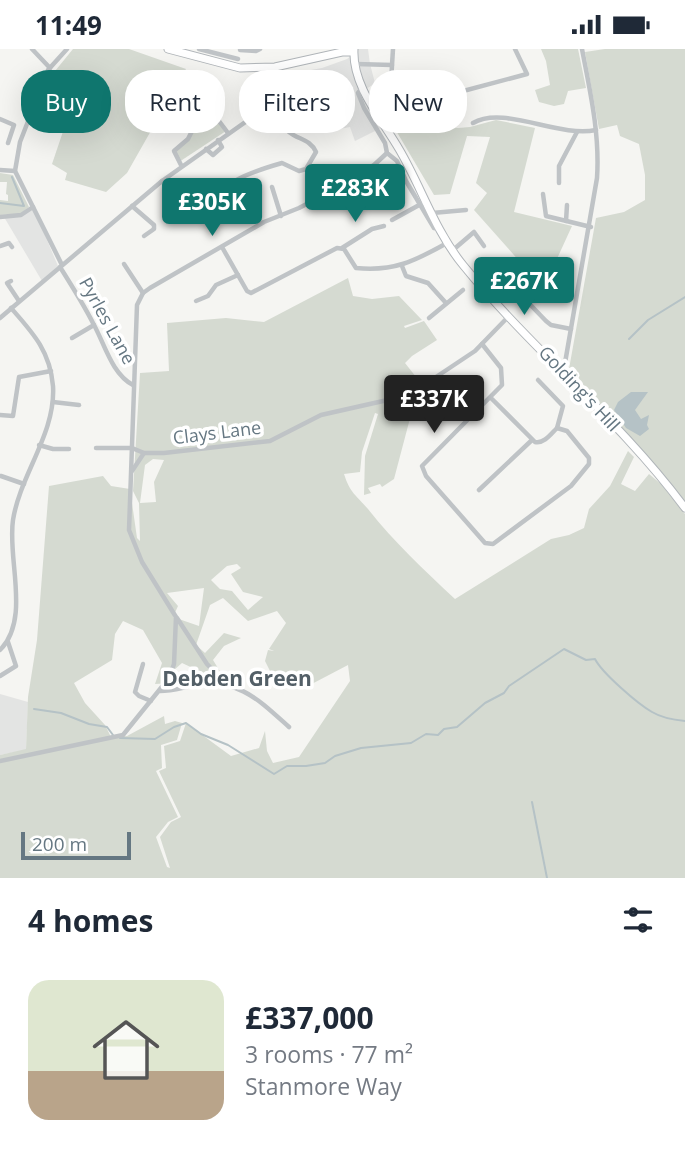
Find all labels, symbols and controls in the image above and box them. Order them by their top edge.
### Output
text: 11:49 [35,7,102,43]
chip: Buy [21,70,111,133]
chip: Rent [125,70,225,133]
chip: Filters [239,70,355,133]
chip: New [369,70,467,133]
pin: £283K [306,165,404,224]
text: £283K [321,171,389,203]
pin: £305K [163,179,261,238]
text: £305K [178,185,246,217]
pin: £267K [475,257,573,317]
text: £267K [490,264,558,296]
street label: Pyrles Lane [74,273,142,368]
street label: Golding's Hill [534,340,626,436]
pin: £337K [385,375,483,435]
text: £337K [400,382,468,414]
street label: Clays Lane [171,415,262,449]
district label: Debden Green [162,664,312,692]
scale bar [21,829,131,861]
text: 200 m [32,831,87,857]
text: 4 homes [28,900,153,941]
icon: filters [619,901,657,939]
text: £337,000 [245,997,374,1038]
icon: home [84,1008,168,1092]
text: 3 rooms · 77 m² [245,1038,413,1070]
text: Stanmore Way [245,1070,402,1102]

